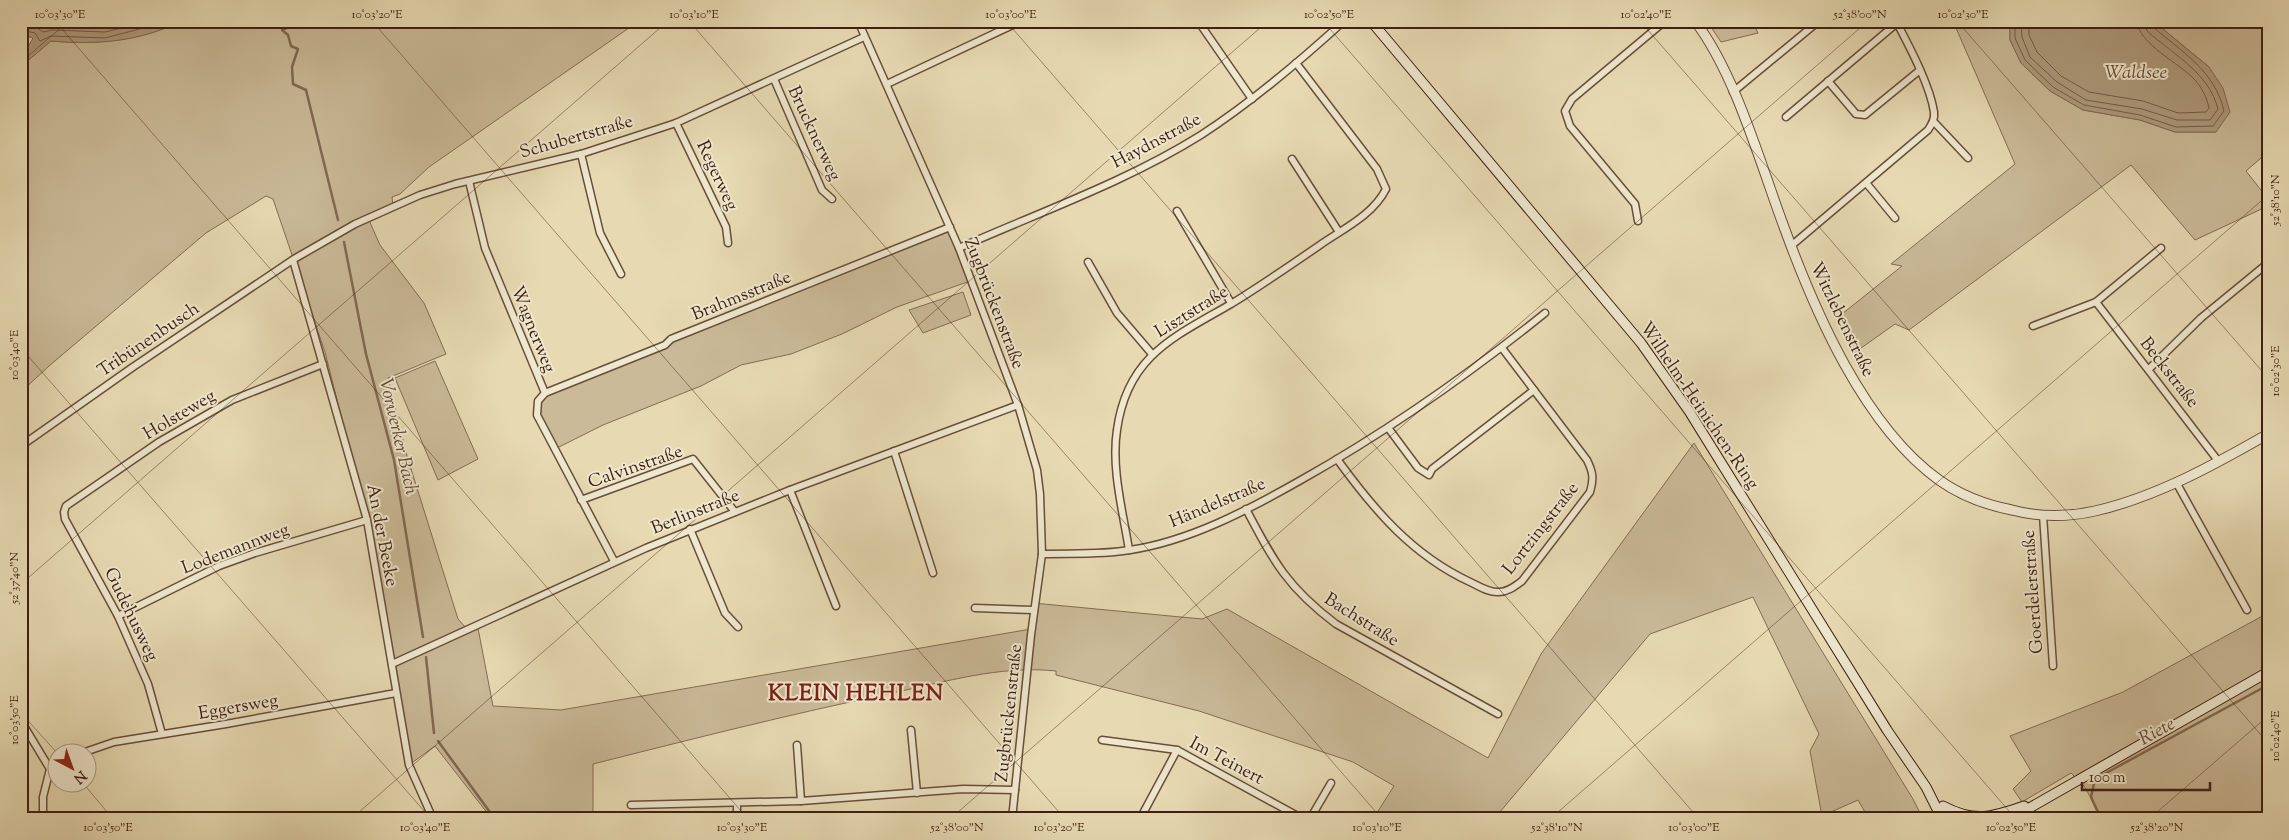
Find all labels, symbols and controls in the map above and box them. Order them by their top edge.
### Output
text: 10°03'30"E [35,6,86,24]
text: 10°03'20"E [351,6,403,24]
text: 10°03'10"E [669,6,720,24]
text: 10°03'00"E [985,6,1037,24]
text: 10°02'50"E [1304,6,1355,24]
text: 10°02'40"E [1621,6,1672,24]
text: 52°38'00"N [1833,6,1887,24]
text: 10°02'30"E [1938,6,1989,24]
water label: Waldsee [2105,60,2168,87]
street label: Brucknerweg [780,82,847,186]
street label: Haydnstraße [1108,107,1206,176]
street label: Schubertstraße [517,109,636,166]
street label: Regerweg [689,136,744,215]
text: 52°38'10"N [2267,174,2285,227]
street label: Zugbrückenstraße [956,234,1030,373]
street label: Witzlebenstraße [1802,258,1880,382]
street label: Brahmsstraße [688,265,795,329]
street label: Lisztstraße [1150,280,1234,345]
street label: Wagnerweg [503,282,561,377]
street label: Tribünenbusch [93,297,206,384]
street label: Wilhelm-Heinichen-Ring [1632,317,1765,496]
text: 10°03'40"E [6,329,24,380]
street label: Beckstraße [2132,332,2204,414]
text: 10°02'30"E [2267,345,2285,396]
water label: Vorwerker Bach [371,376,424,498]
street label: Holsteweg [139,384,221,448]
street label: Calvinstraße [585,440,687,496]
street label: Händelstraße [1166,472,1270,536]
street label: Lortzingstraße [1497,478,1586,581]
street label: An der Beeke [358,482,404,589]
street label: Berlinstraße [648,483,744,542]
street label: Lodemannweg [178,517,293,582]
street label: Goerdelerstraße [2017,529,2051,655]
text: 52°37'40"N [6,552,24,605]
street label: Gudehusweg [96,564,164,666]
street label: Bachstraße [1318,587,1404,654]
street label: Zugbrückenstraße [990,643,1030,784]
district label: KLEIN HEHLEN [768,679,944,711]
street label: Eggersweg [196,688,280,728]
text: 10°03'50"E [6,694,24,745]
text: 10°02'40"E [2267,710,2285,761]
water label: Riete [2134,711,2180,753]
street label: Im Teinert [1184,731,1268,792]
north arrow [48,742,98,792]
scale bar [2082,760,2209,792]
text: N [68,765,90,788]
text: 100 m [2089,768,2126,789]
text: 10°03'50"E [83,819,134,837]
text: 10°03'40"E [400,819,451,837]
text: 10°03'30"E [717,819,768,837]
text: 52°38'00"N [930,819,984,837]
text: 10°03'20"E [1033,819,1085,837]
text: 10°03'10"E [1352,819,1403,837]
text: 52°38'10"N [1530,819,1583,837]
text: 10°03'00"E [1668,819,1720,837]
text: 10°02'50"E [1986,819,2037,837]
text: 52°38'20"N [2130,819,2184,837]

